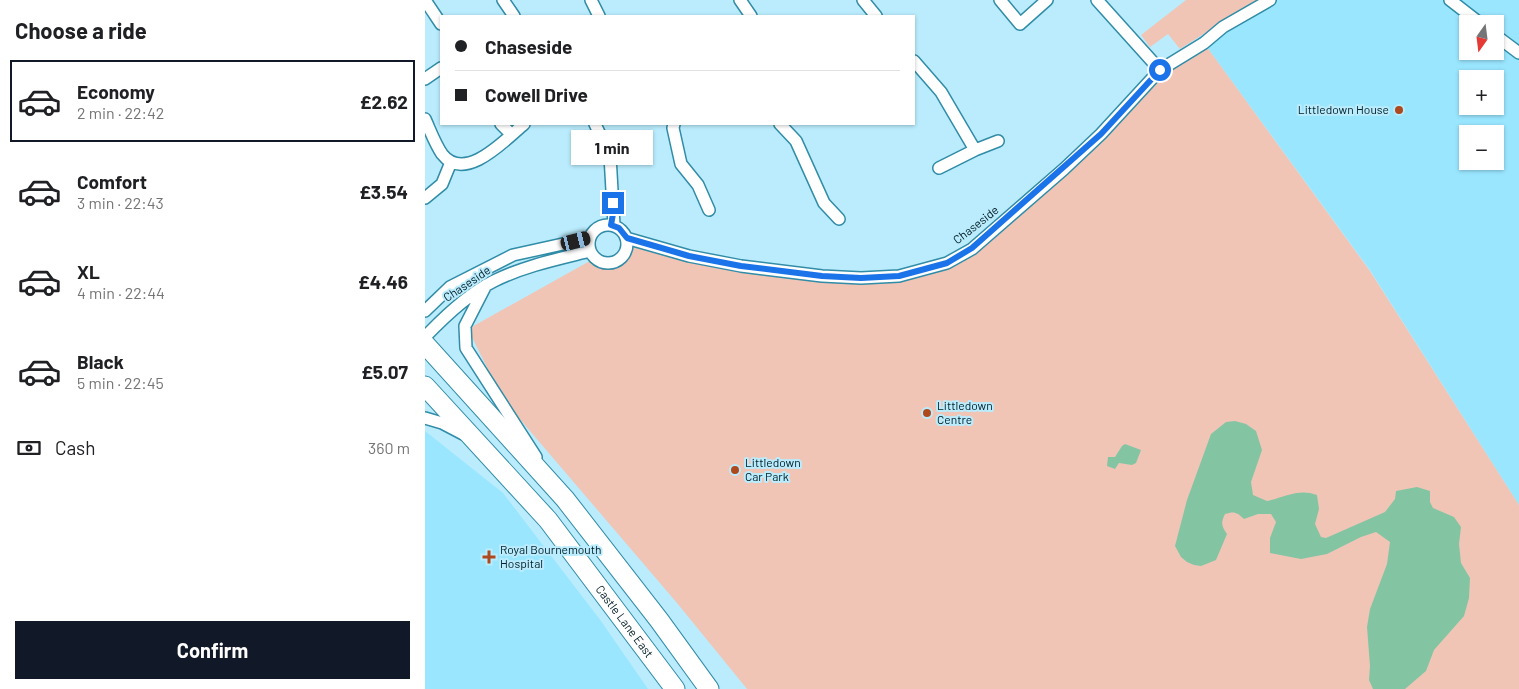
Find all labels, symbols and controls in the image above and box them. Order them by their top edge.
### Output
north arrow [1459,15,1504,60]
map controls [1459,15,1504,170]
text: Choose a ride [15,17,147,43]
text: Chaseside [485,35,572,58]
route start [1149,59,1171,81]
button: + [1459,70,1504,115]
icon: car [17,79,62,124]
text: Economy [77,80,155,103]
text: Cowell Drive [485,83,588,106]
text: £2.62 [360,90,408,113]
place label: Littledown House [1298,102,1389,116]
text: 2 min · 22:42 [77,103,164,122]
marker: Littledown House [1393,104,1405,116]
button: − [1459,125,1504,170]
callout: 1 min [572,130,654,166]
text: 1 min [594,138,630,157]
icon: car [17,169,62,214]
text: Comfort [77,170,147,193]
text: £3.54 [359,180,408,203]
route end [602,192,624,214]
text: 3 min · 22:43 [77,193,164,212]
street label: Chaseside [950,202,1001,246]
car [559,230,592,252]
icon: car [17,259,62,304]
text: XL [77,260,100,283]
street label: Chaseside [440,262,493,304]
text: £4.46 [358,270,408,293]
text: 4 min · 22:44 [77,283,165,302]
icon: car [17,349,62,394]
text: Black [77,350,124,373]
text: £5.07 [361,360,408,383]
text: 5 min · 22:45 [77,373,164,392]
place label: Littledown Centre [937,398,993,426]
marker: Littledown Centre [921,407,933,419]
icon: cash [15,434,43,462]
text: Cash [55,436,96,459]
text: 360 m [368,438,410,457]
place label: Littledown Car Park [745,455,801,483]
marker: Littledown Car Park [729,464,741,476]
place label: Royal Bournemouth Hospital [500,542,602,570]
marker: Royal Bournemouth Hospital [482,550,496,564]
street label: Castle Lane East [593,582,657,660]
button: Confirm [15,621,410,679]

